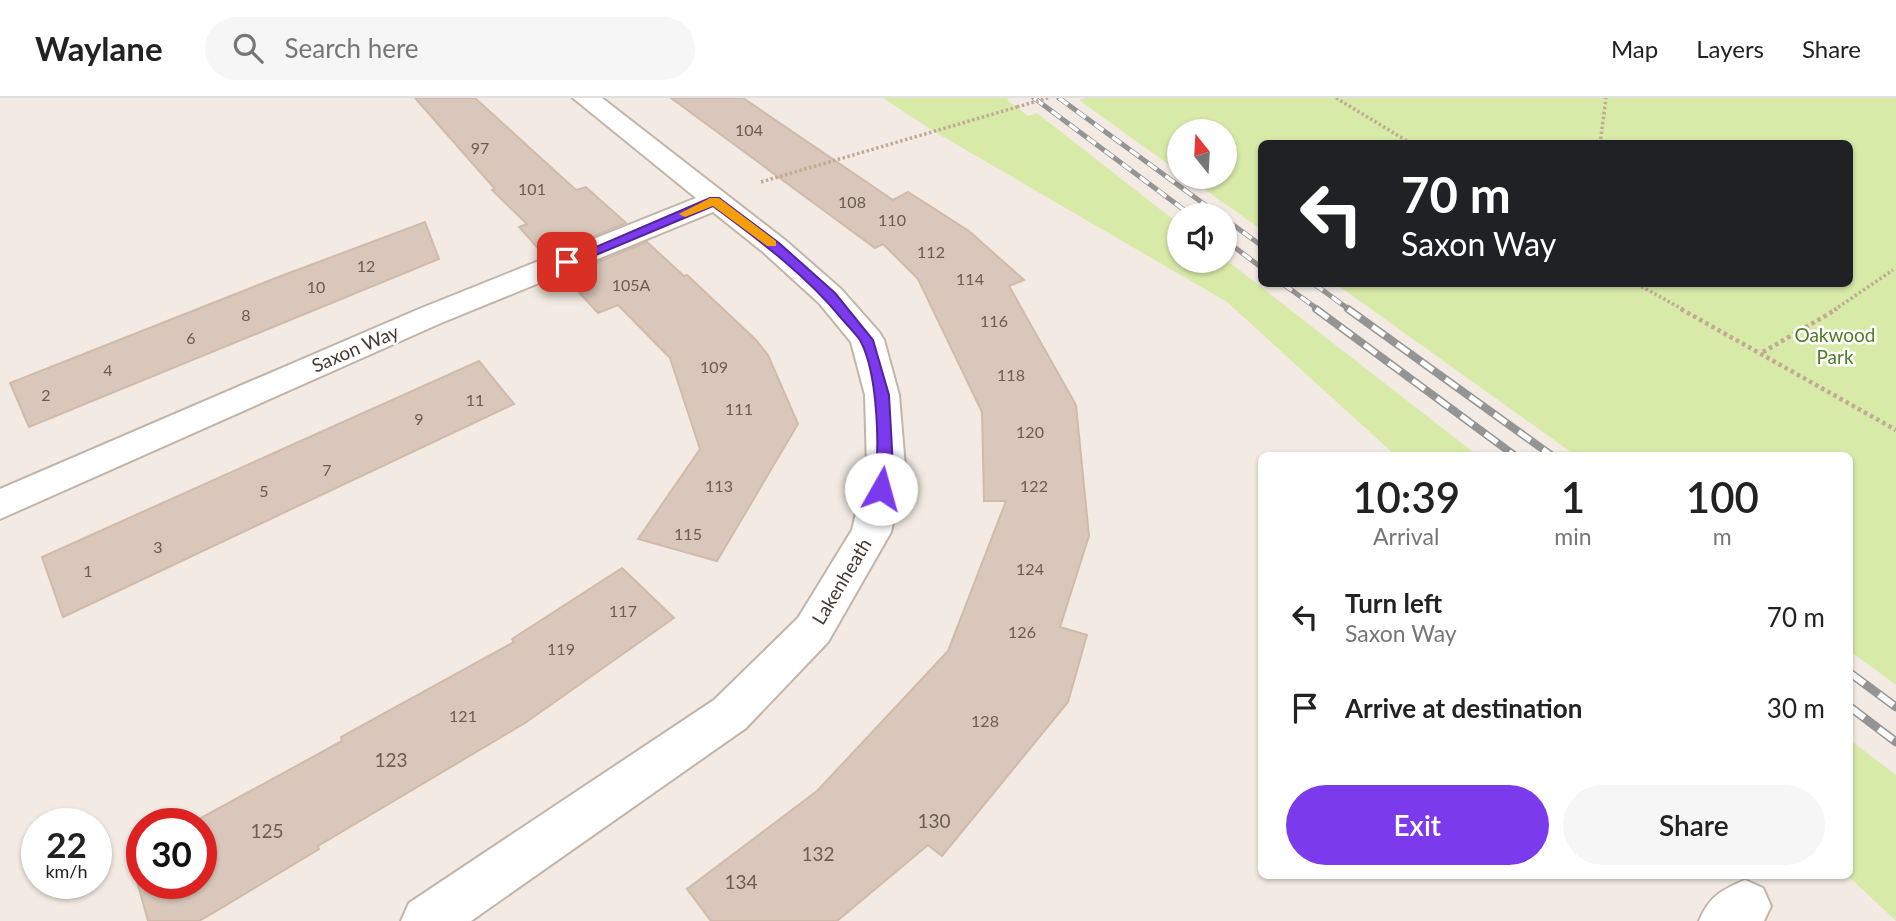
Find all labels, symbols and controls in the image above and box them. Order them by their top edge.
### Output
search box [205,17,695,80]
text: Waylane [35,28,163,68]
icon: search [229,29,267,67]
text: Search here [285,32,419,64]
text: Map [1611,34,1658,63]
text: Layers [1696,34,1764,63]
text: Share [1802,34,1861,63]
north arrow [1167,119,1237,189]
map controls [1167,119,1237,273]
house number: 104 [735,120,763,139]
house number: 97 [471,138,489,157]
text: 70 m [1401,165,1511,223]
icon: left [1286,168,1377,259]
house number: 101 [518,179,546,198]
house number: 108 [838,192,866,211]
button: sound [1167,203,1237,273]
house number: 110 [878,210,906,229]
text: Saxon Way [1401,224,1556,263]
pin [537,232,597,292]
house number: 112 [917,242,945,261]
icon: arrive [548,243,586,281]
house number: 12 [357,256,375,275]
house number: 114 [956,269,984,288]
house number: 105A [612,275,651,294]
house number: 10 [307,277,325,296]
house number: 8 [241,305,251,324]
house number: 116 [980,311,1008,330]
street label: Saxon Way [308,319,402,377]
park label: Oakwood Park [1794,323,1876,368]
house number: 6 [186,328,196,347]
house number: 109 [700,357,728,376]
house number: 4 [103,360,113,379]
house number: 118 [997,365,1025,384]
house number: 2 [41,385,51,404]
house number: 11 [466,390,484,409]
house number: 111 [725,399,753,418]
house number: 9 [414,409,424,428]
house number: 120 [1016,422,1044,441]
position arrow [844,452,918,526]
house number: 7 [322,460,332,479]
text: 10:39 [1352,472,1460,522]
text: 1 [1561,472,1585,522]
text: 100 [1686,472,1759,522]
house number: 113 [705,476,733,495]
house number: 122 [1020,476,1048,495]
house number: 5 [259,481,269,500]
text: Arrival [1373,522,1439,550]
text: min [1554,522,1592,550]
text: m [1713,522,1732,550]
house number: 115 [674,524,702,543]
street label: Lakenheath [806,534,876,628]
house number: 3 [153,537,163,556]
house number: 124 [1016,559,1044,578]
house number: 1 [83,561,93,580]
text: Turn left [1345,587,1442,619]
icon: left [1286,598,1324,636]
house number: 117 [609,601,637,620]
text: 70 m [1767,601,1825,633]
text: Saxon Way [1345,619,1457,647]
house number: 126 [1008,622,1036,641]
house number: 119 [547,639,575,658]
icon: arrive [1286,689,1324,727]
text: Arrive at destination [1345,692,1582,724]
text: 30 m [1767,692,1825,724]
house number: 121 [449,706,477,725]
house number: 128 [971,711,999,730]
house number: 123 [374,748,408,771]
button: Exit [1286,785,1549,865]
button: Share [1563,785,1825,865]
speed limit sign: 30 [126,808,217,899]
house number: 130 [917,809,951,832]
house number: 125 [250,819,284,842]
text: 22 [46,823,87,865]
house number: 132 [801,842,835,865]
text: km/h [45,860,88,882]
house number: 134 [724,870,758,893]

